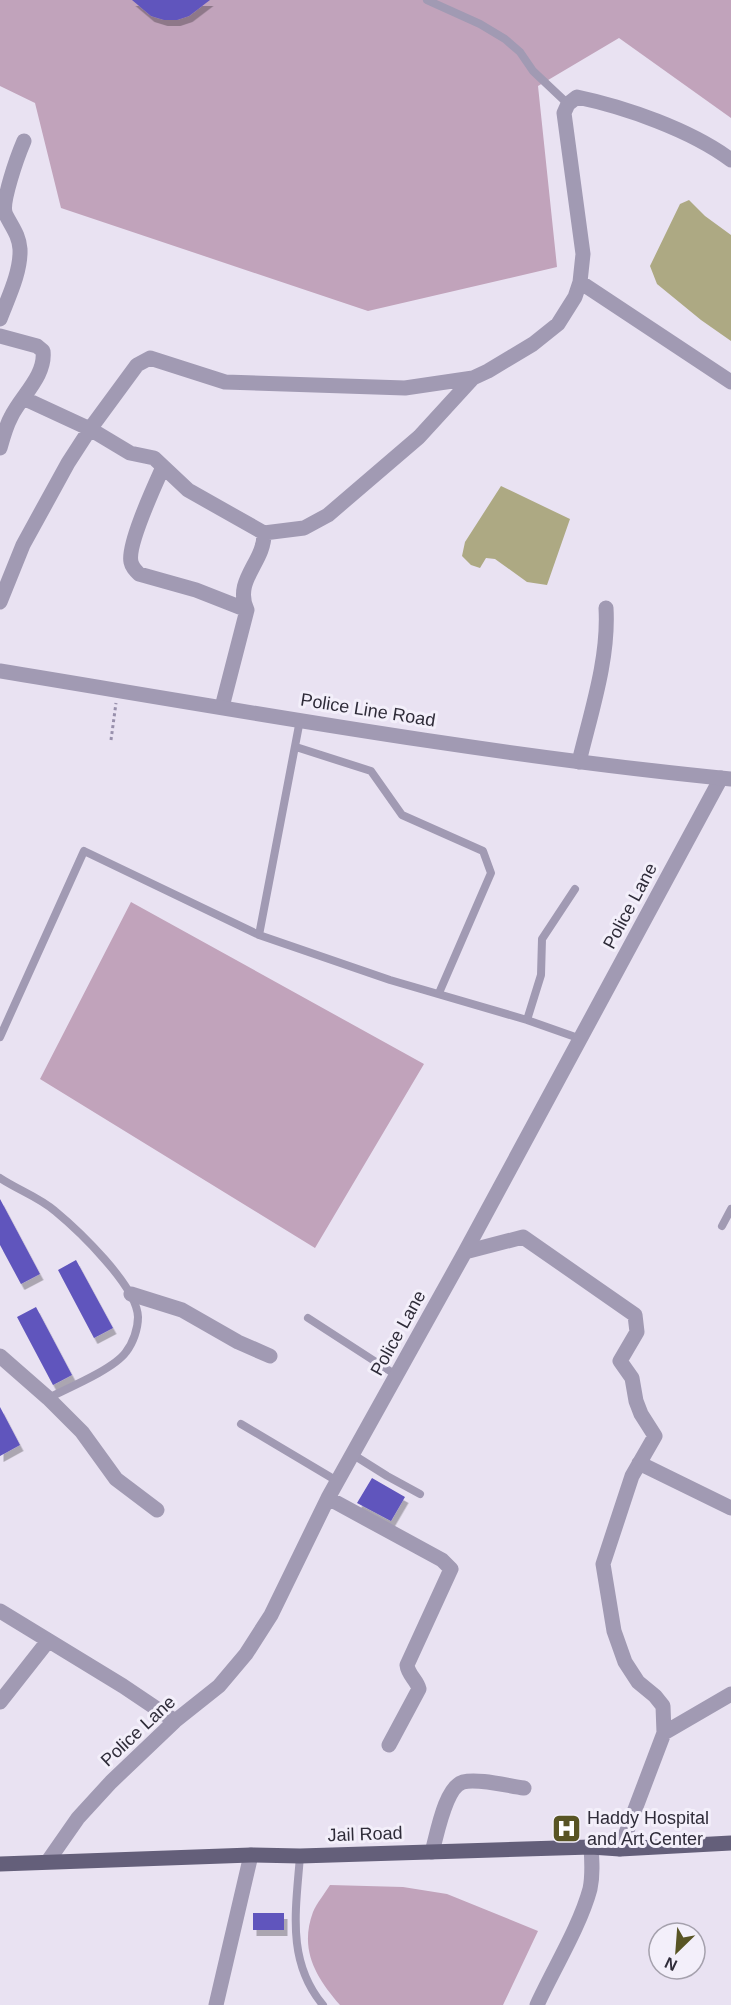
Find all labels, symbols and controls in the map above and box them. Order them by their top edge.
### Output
street label: Police Line Road [299,689,437,731]
street label: Police Lane [599,860,661,952]
street label: Police Lane [366,1287,430,1379]
street label: Police Lane [97,1692,179,1770]
place label: Haddy Hospital and Art Center [587,1808,709,1849]
hospital icon: Haddy Hospital and Art Center [550,1812,582,1844]
street label: Jail Road [327,1823,403,1845]
north arrow [647,1921,707,1981]
text: N [662,1954,680,1974]

